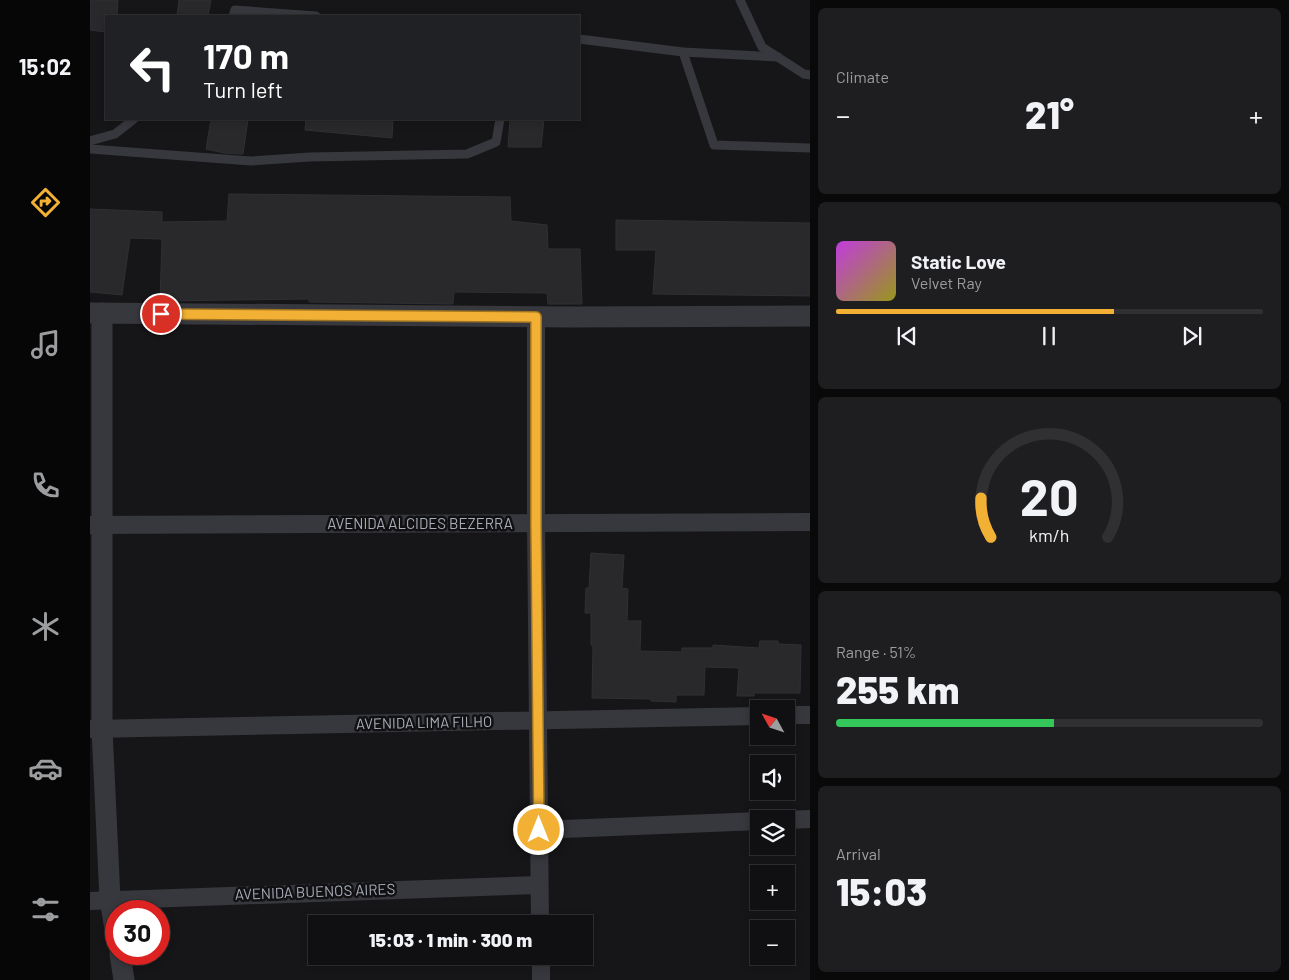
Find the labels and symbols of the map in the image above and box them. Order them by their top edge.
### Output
pin [140,293,182,335]
street label: AVENIDA ALCIDES BEZERRA [327,514,513,532]
north arrow [750,700,795,745]
street label: AVENIDA LIMA FILHO [356,712,492,732]
position arrow [512,803,564,855]
street label: AVENIDA BUENOS AIRES [234,879,396,903]
speed limit sign: 30 [105,900,170,965]

